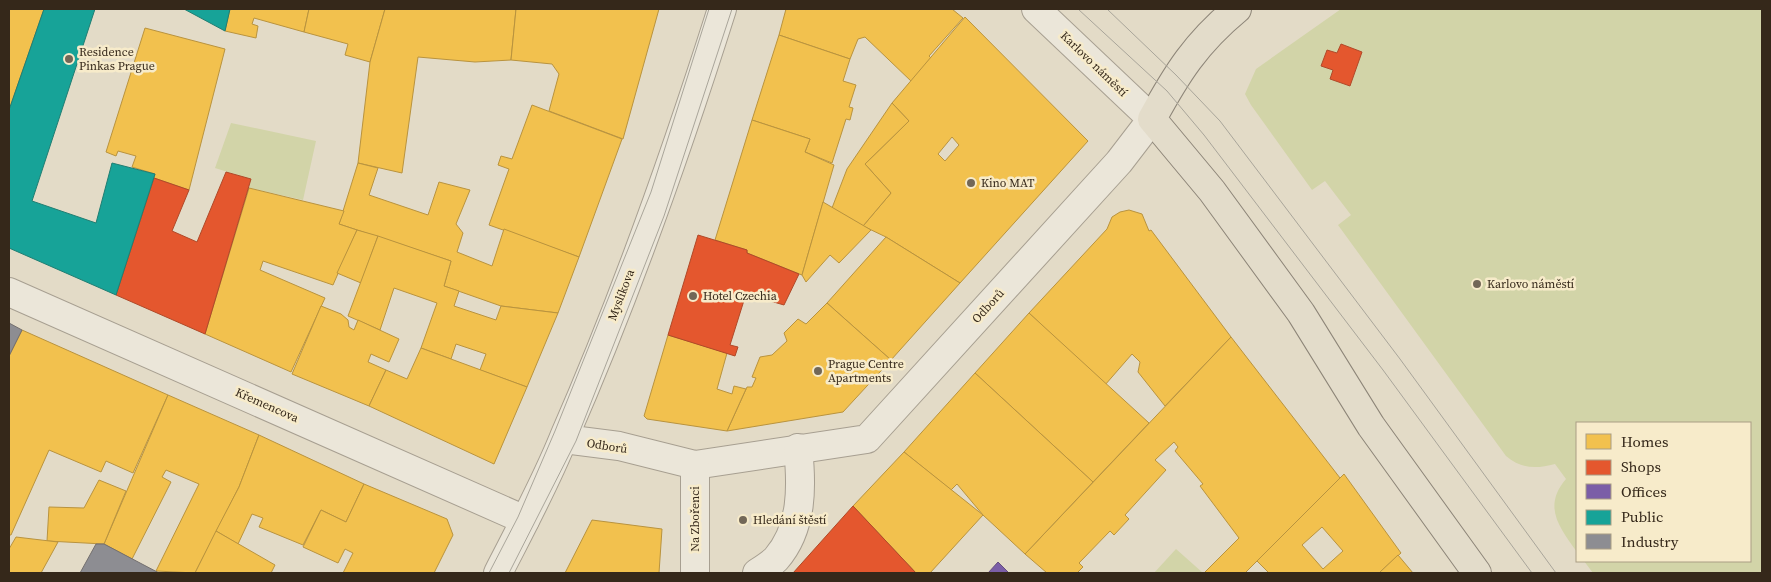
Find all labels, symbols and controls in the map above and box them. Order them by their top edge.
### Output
street label: Karlovo náměstí [1057,28,1131,100]
place label: Residence Pinkas Prague [79,44,155,74]
marker: Residence Pinkas Prague [63,53,75,65]
place label: Kino MAT [981,175,1035,191]
marker: Kino MAT [965,177,977,189]
street label: Myslíkova [604,266,638,323]
place label: Karlovo náměstí [1487,276,1575,292]
marker: Karlovo náměstí [1471,278,1483,290]
street label: Odborů [968,285,1008,327]
place label: Hotel Czechia [703,288,778,304]
marker: Hotel Czechia [687,290,699,302]
place label: Prague Centre Apartments [828,356,904,386]
marker: Prague Centre Apartments [812,365,824,377]
street label: Křemencova [233,384,302,426]
legend [1576,422,1751,562]
text: Homes [1621,431,1668,452]
street label: Odborů [586,435,628,457]
text: Shops [1621,456,1661,477]
text: Offices [1621,481,1667,502]
street label: Na Zbořenci [687,486,703,552]
text: Public [1621,506,1663,527]
place label: Hledání štěstí [753,512,827,528]
marker: Hledání štěstí [737,514,749,526]
text: Industry [1621,531,1679,552]

